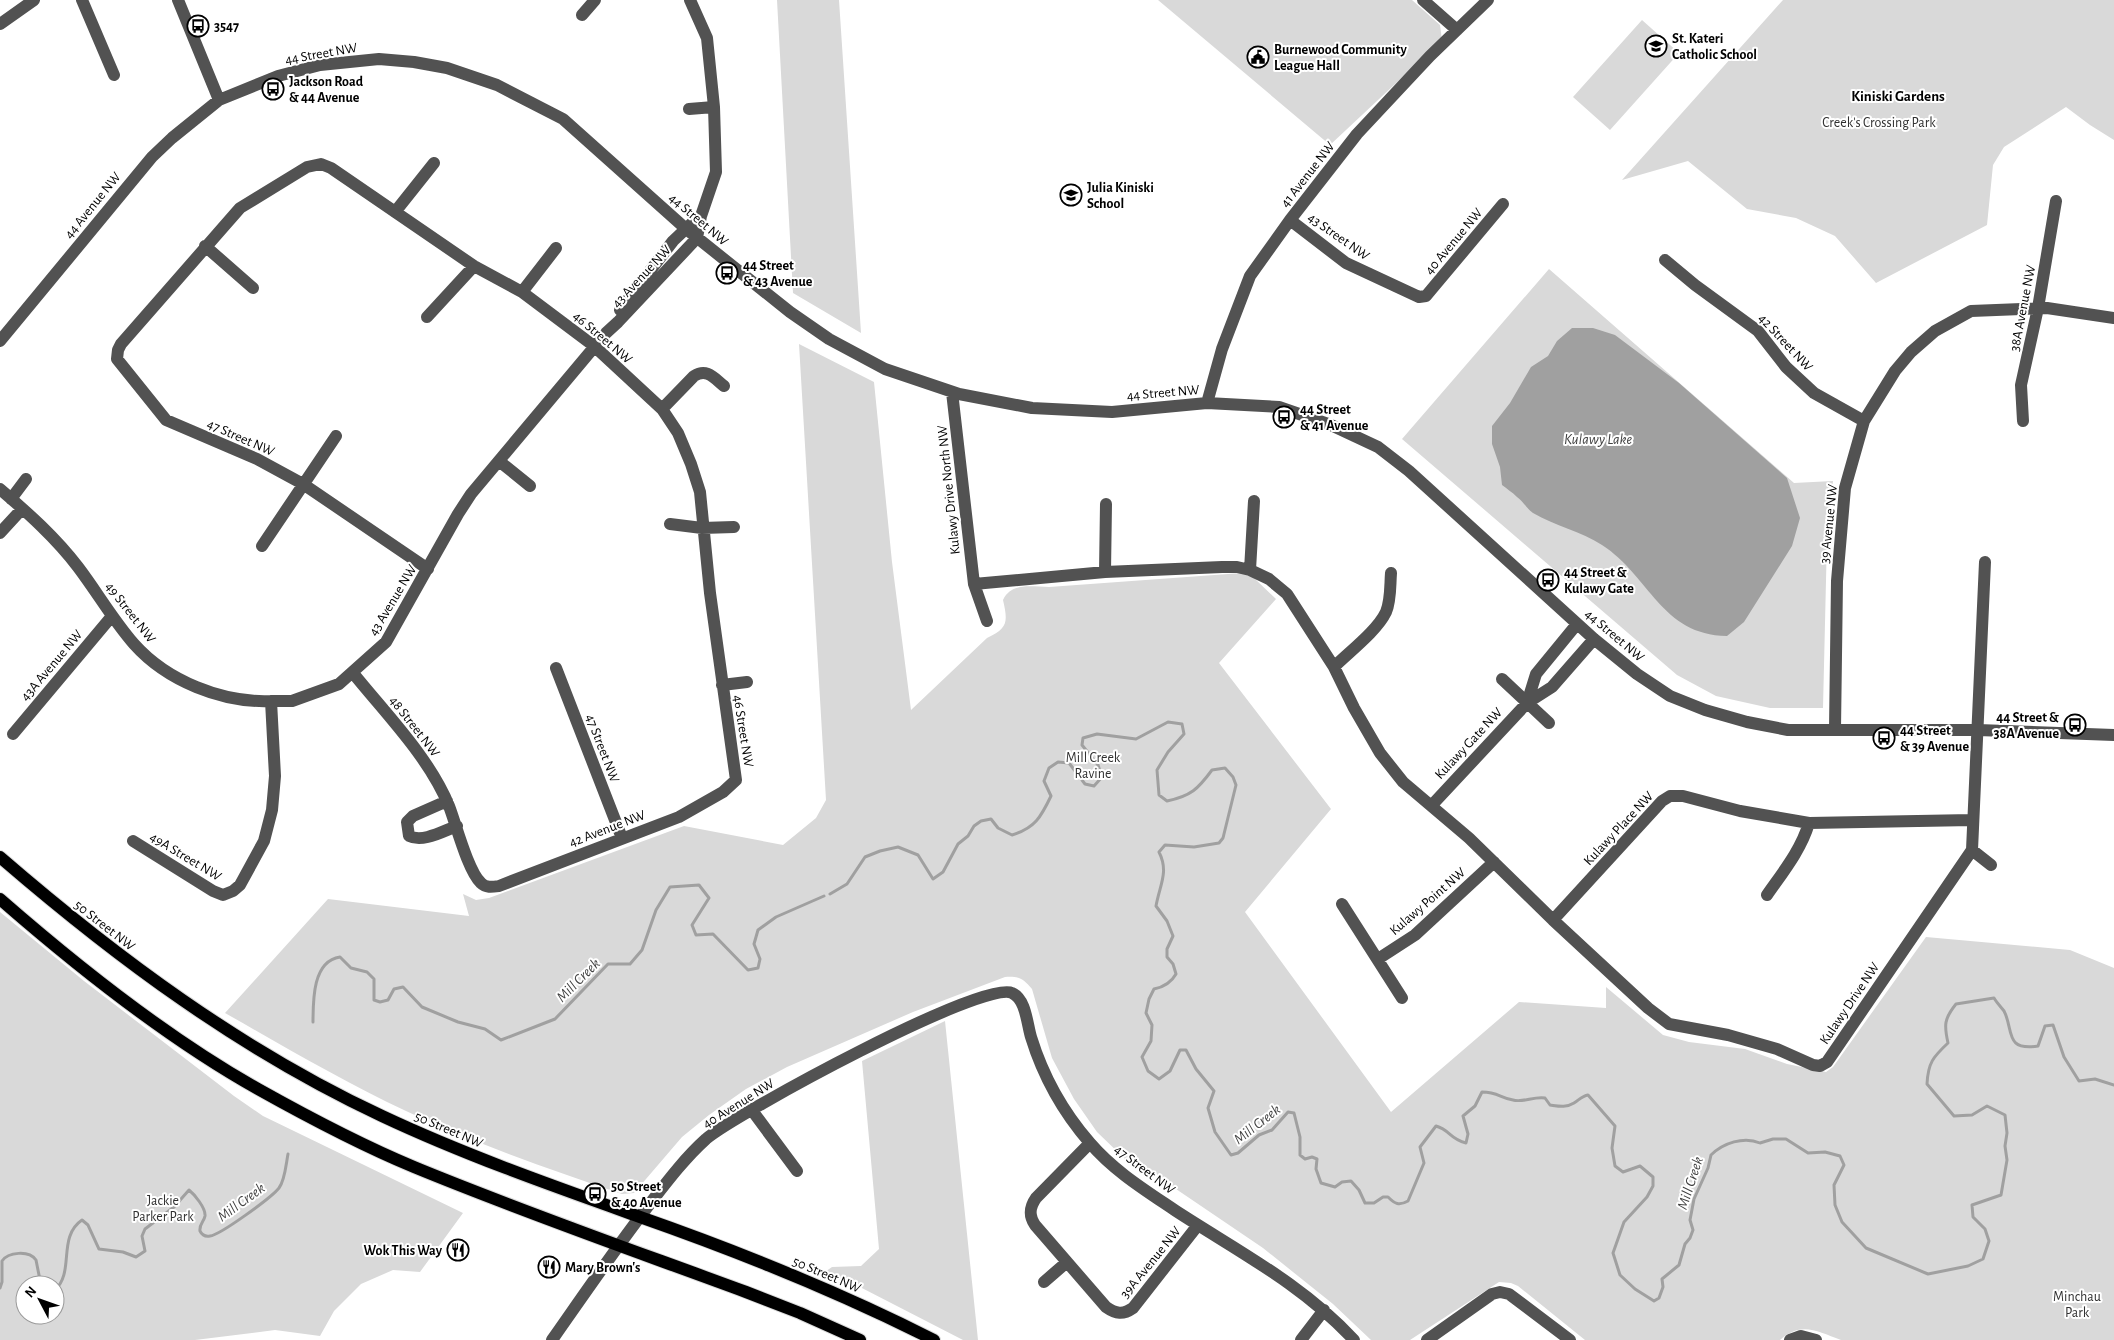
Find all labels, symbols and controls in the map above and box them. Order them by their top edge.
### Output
bus stop icon: 3547 [186,14,210,38]
place label: 3547 [214,20,239,34]
place label: St. Kateri Catholic School [1672,32,1757,62]
school or university icon: St. Kateri Catholic School [1644,34,1668,58]
street label: 44 Street NW [284,41,359,67]
place label: Burnewood Community League Hall [1274,43,1408,73]
public building icon: Burnewood Community League Hall [1246,45,1270,69]
place label: Jackson Road & 44 Avenue [289,75,364,105]
bus stop icon: Jackson Road & 44 Avenue [261,77,285,101]
district label: Kiniski Gardens [1851,89,1945,104]
park label: Creek's Crossing Park [1822,116,1936,130]
street label: 41 Avenue NW [1278,139,1338,210]
street label: 44 Avenue NW [62,169,124,241]
place label: Julia Kiniski School [1087,181,1154,211]
school or university icon: Julia Kiniski School [1059,183,1083,207]
street label: 44 Street NW [666,191,731,249]
street label: 40 Avenue NW [1422,206,1486,277]
street label: 43 Street NW [1305,210,1372,263]
street label: 43 Avenue NW [609,242,674,311]
place label: 44 Street & 43 Avenue [743,259,813,289]
bus stop icon: 44 Street & 43 Avenue [715,261,739,285]
street label: 38A Avenue NW [2008,263,2038,353]
street label: 46 Street NW [570,309,635,367]
street label: 42 Street NW [1755,311,1815,374]
street label: 44 Street NW [1126,383,1200,403]
place label: 44 Street & 41 Avenue [1300,403,1369,433]
bus stop icon: 44 Street & 41 Avenue [1272,405,1296,429]
street label: 47 Street NW [205,417,277,459]
street label: Kulawy Drive North NW [935,424,963,555]
water label: Kulawy Lake [1564,432,1632,447]
street label: 39 Avenue NW [1818,483,1840,564]
street label: 43 Avenue NW [366,562,420,638]
place label: 44 Street & Kulawy Gate [1564,566,1634,596]
bus stop icon: 44 Street & Kulawy Gate [1536,568,1560,592]
street label: 49 Street NW [102,580,158,646]
street label: 44 Street NW [1582,607,1647,665]
street label: 43A Avenue NW [18,627,86,704]
street label: 48 Street NW [386,694,442,760]
street label: 46 Street NW [730,694,756,769]
street label: Kulawy Gate NW [1432,705,1505,782]
place label: 44 Street & 38A Avenue [1993,711,2059,741]
street label: 47 Street NW [583,712,622,785]
bus stop icon: 44 Street & 38A Avenue [2063,713,2087,737]
place label: 44 Street & 39 Avenue [1900,724,1969,754]
bus stop icon: 44 Street & 39 Avenue [1872,726,1896,750]
park label: Mill Creek Ravine [1066,751,1121,781]
street label: Kulawy Place NW [1581,789,1657,868]
street label: 42 Avenue NW [567,808,648,850]
street label: 49A Street NW [147,830,224,884]
street label: Kulawy Point NW [1387,865,1468,938]
street label: 50 Street NW [71,898,138,954]
water label: Mill Creek [554,956,603,1005]
street label: Kulawy Drive NW [1817,960,1883,1047]
street label: 40 Avenue NW [700,1076,777,1131]
water label: Mill Creek [1231,1102,1283,1147]
street label: 50 Street NW [412,1109,485,1151]
street label: 47 Street NW [1111,1143,1178,1197]
water label: Mill Creek [1675,1155,1706,1211]
water label: Mill Creek [215,1180,268,1224]
place label: 50 Street & 40 Avenue [611,1180,682,1210]
bus stop icon: 50 Street & 40 Avenue [583,1182,607,1206]
park label: Jackie Parker Park [132,1194,194,1224]
street label: 39A Avenue NW [1118,1224,1184,1301]
restaurant icon: Wok This Way [446,1238,470,1262]
place label: Wok This Way [364,1244,443,1258]
street label: 50 Street NW [790,1254,863,1296]
restaurant icon: Mary Brown's [537,1255,561,1279]
place label: Mary Brown's [565,1261,640,1275]
north arrow [15,1275,65,1325]
text: N [22,1284,39,1300]
park label: Minchau Park [2053,1290,2101,1320]

